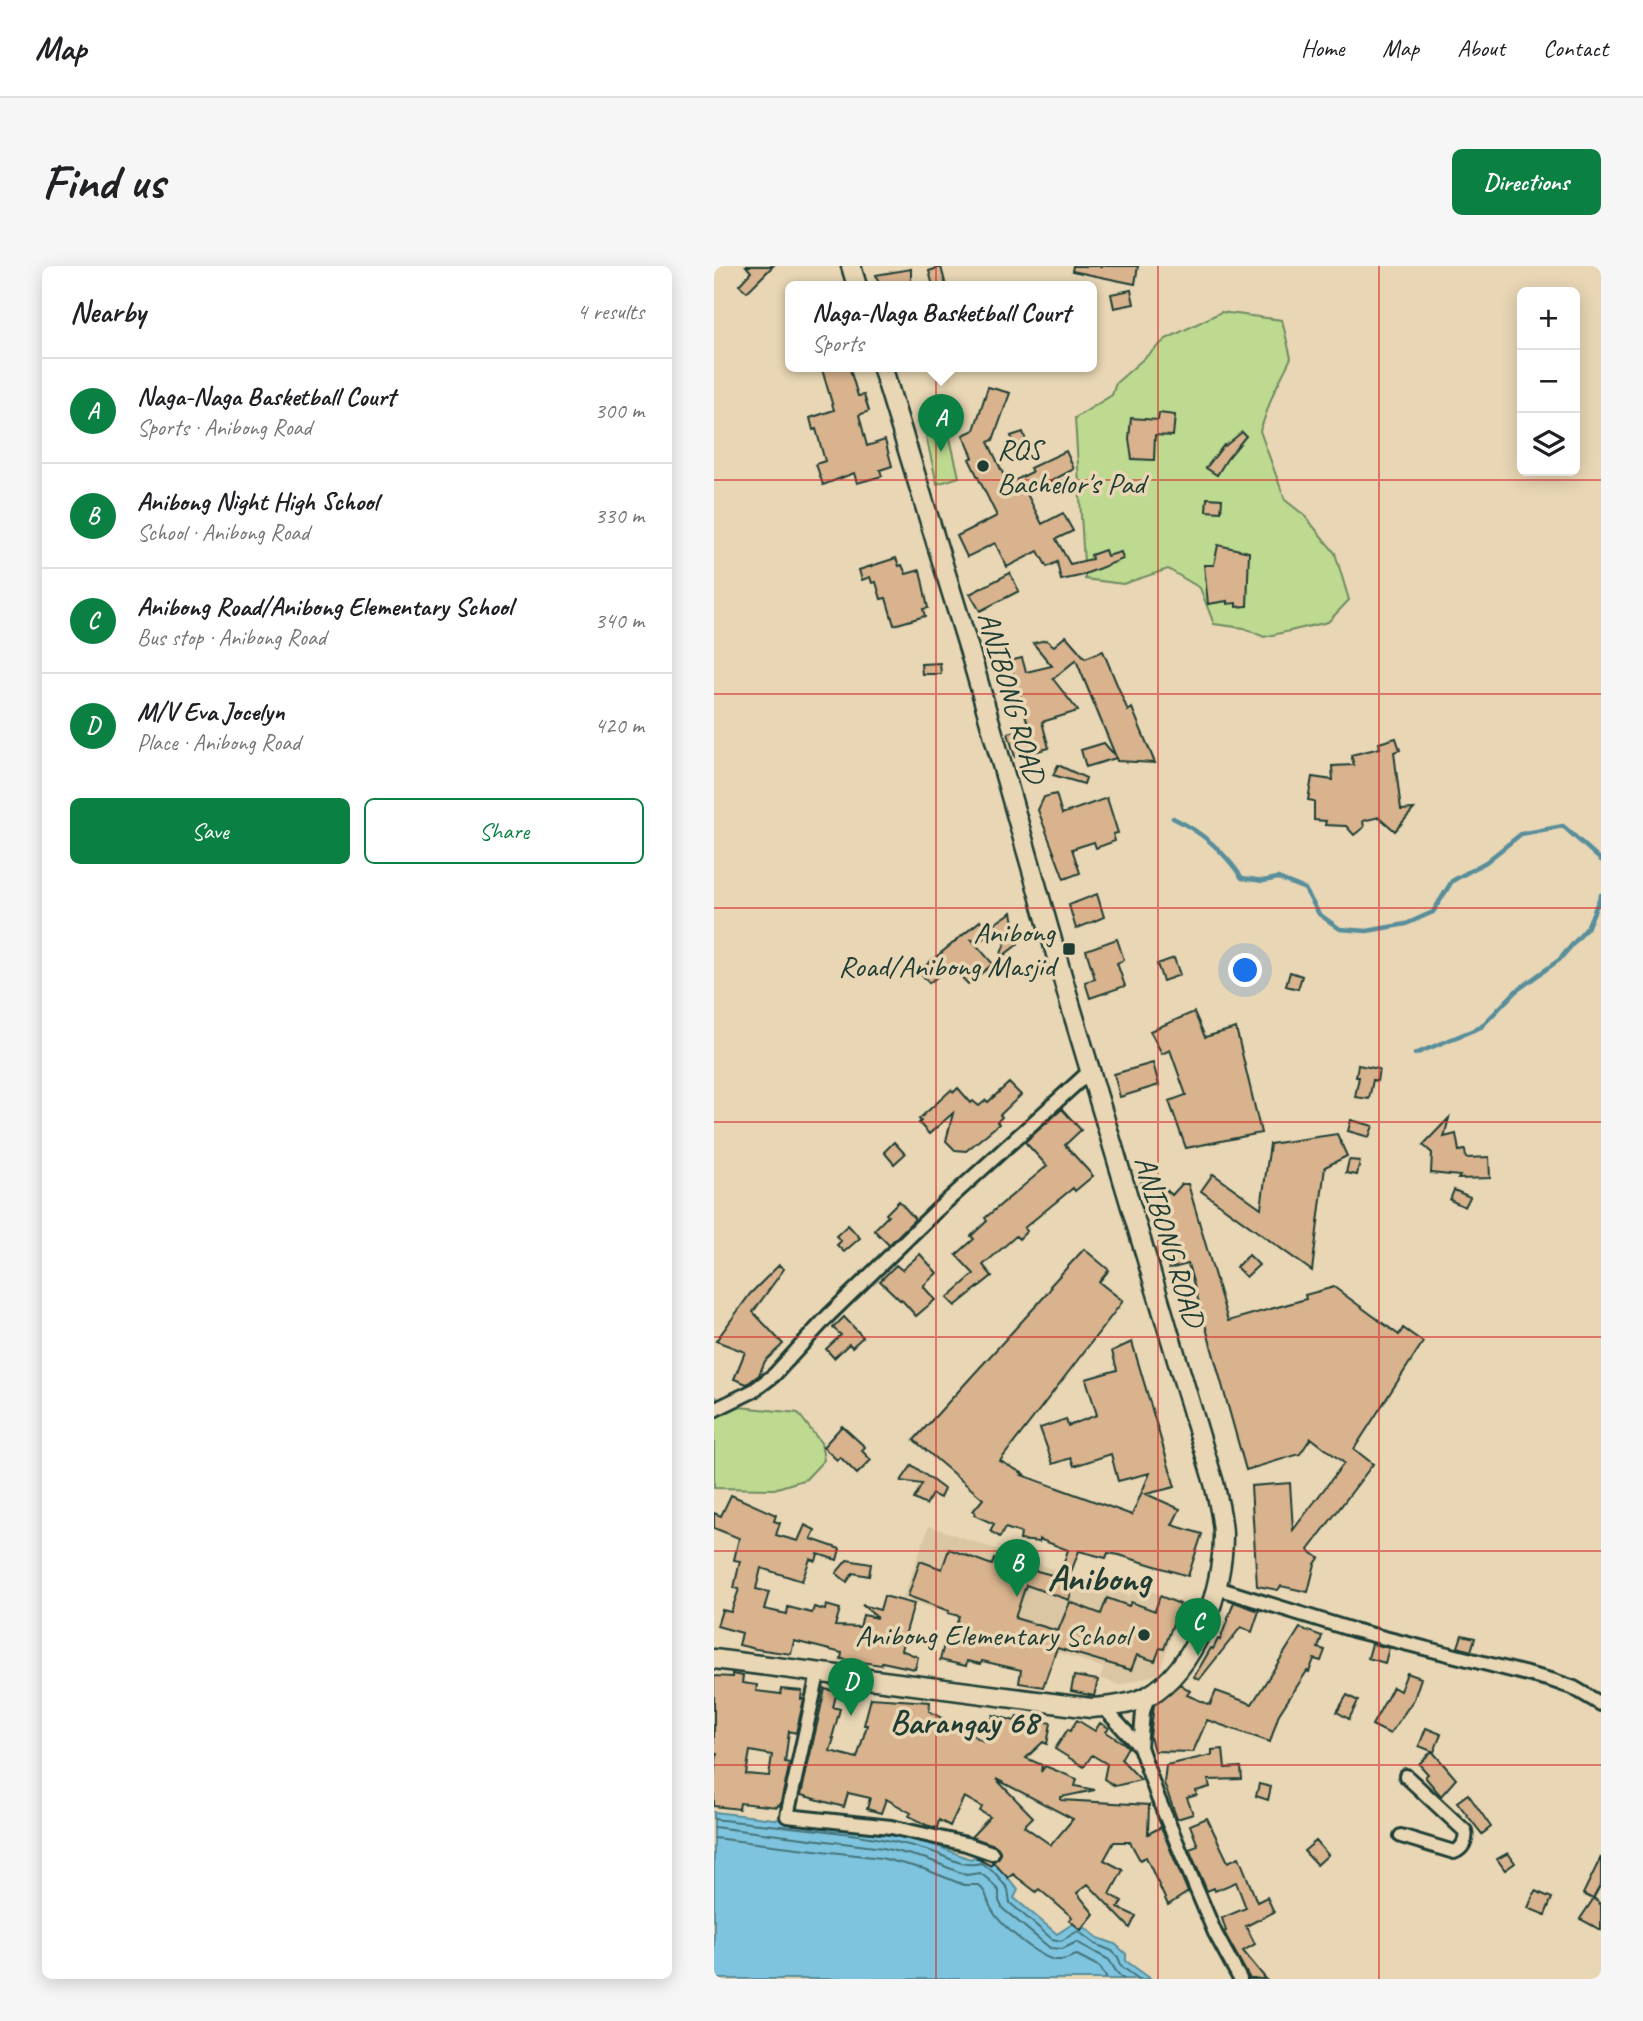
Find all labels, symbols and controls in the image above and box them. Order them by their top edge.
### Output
text: Map [35,27,86,69]
text: Home [1301,33,1344,63]
text: Map [1382,33,1419,63]
text: About [1457,33,1505,63]
text: Contact [1543,33,1608,63]
button: Directions [1452,149,1601,215]
text: Find us [42,151,164,213]
popup [785,281,1097,372]
map controls [1517,287,1580,476]
button: + [1517,287,1580,350]
text: Nearby [70,293,146,331]
text: Naga-Naga Basketball Court [812,296,1070,329]
text: 4 results [577,297,644,326]
text: Sports [812,329,864,358]
button: − [1517,350,1580,413]
text: Naga-Naga Basketball Court [137,380,395,413]
pin: A [918,394,964,452]
text: A [87,396,99,425]
text: 300 m [595,396,644,425]
text: Sports · Anibong Road [137,413,312,442]
button: layers [1517,413,1580,476]
place label: RQS Bachelor's Pad [997,430,1149,502]
marker: RQS Bachelor's Pad [975,458,991,474]
text: Anibong Night High School [137,485,378,518]
text: B [87,501,99,530]
text: 330 m [595,501,644,530]
text: School · Anibong Road [137,518,309,547]
text: Anibong Road/Anibong Elementary School [137,590,512,623]
text: C [88,606,98,635]
text: 340 m [595,606,644,635]
street label: ANIBONG ROAD [969,607,1055,790]
text: Bus stop · Anibong Road [137,623,326,652]
text: M/V Eva Jocelyn [137,695,285,728]
text: D [86,711,100,740]
text: 420 m [595,711,644,740]
text: Place · Anibong Road [137,728,300,757]
button: Save [70,798,350,864]
button: Share [364,798,644,864]
place label: Anibong Road/Anibong Masjid [838,913,1059,985]
marker: Anibong Road/Anibong Masjid [1061,941,1077,957]
your location [1228,953,1262,987]
street label: ANIBONG ROAD [1126,1151,1215,1333]
pin: B [994,1539,1040,1597]
district label: Anibong [1047,1554,1153,1601]
pin: C [1175,1598,1221,1656]
place label: Anibong Elementary School [855,1616,1135,1654]
marker: Anibong Elementary School [1136,1627,1152,1643]
pin: D [828,1658,874,1716]
district label: Barangay 68 [890,1701,1042,1743]

